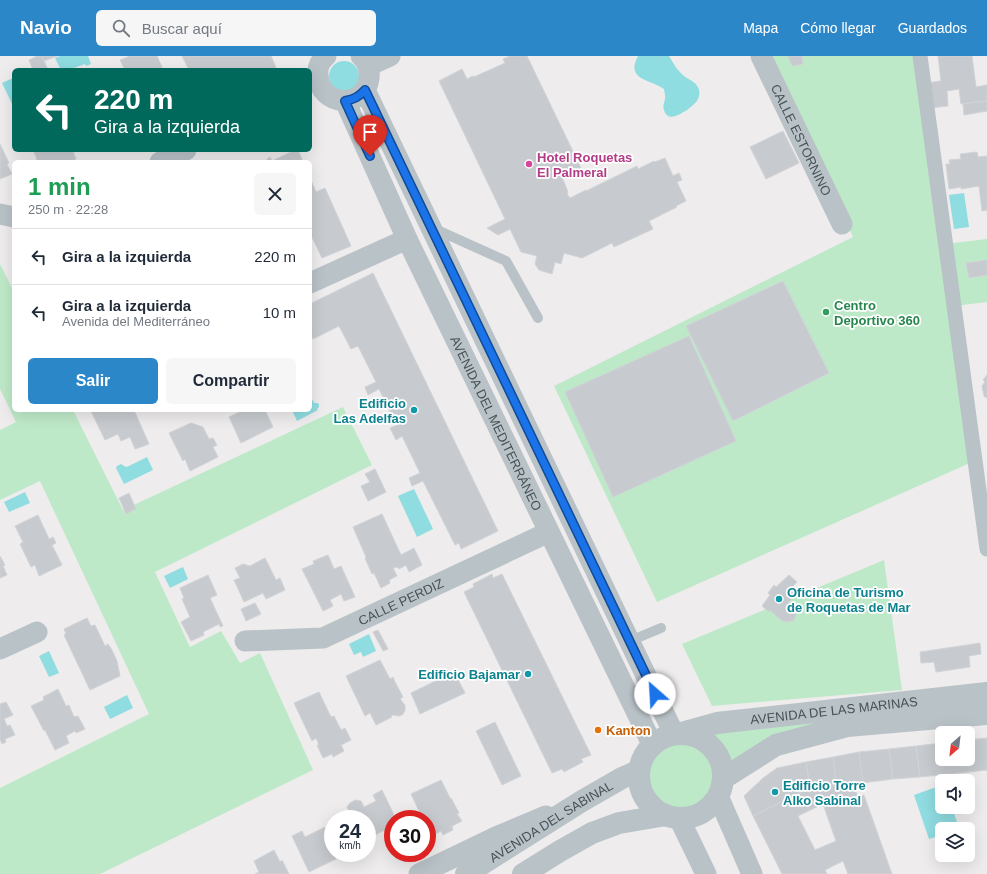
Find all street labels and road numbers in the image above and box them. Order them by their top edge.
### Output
street label: CALLE ESTORNINO [768,82,834,198]
street label: AVENIDA DEL MEDITERRÁNEO [447,334,545,513]
street label: CALLE PERDIZ [356,576,446,628]
street label: AVENIDA DE LAS MARINAS [750,694,919,727]
street label: AVENIDA DEL SABINAL [487,778,616,865]

